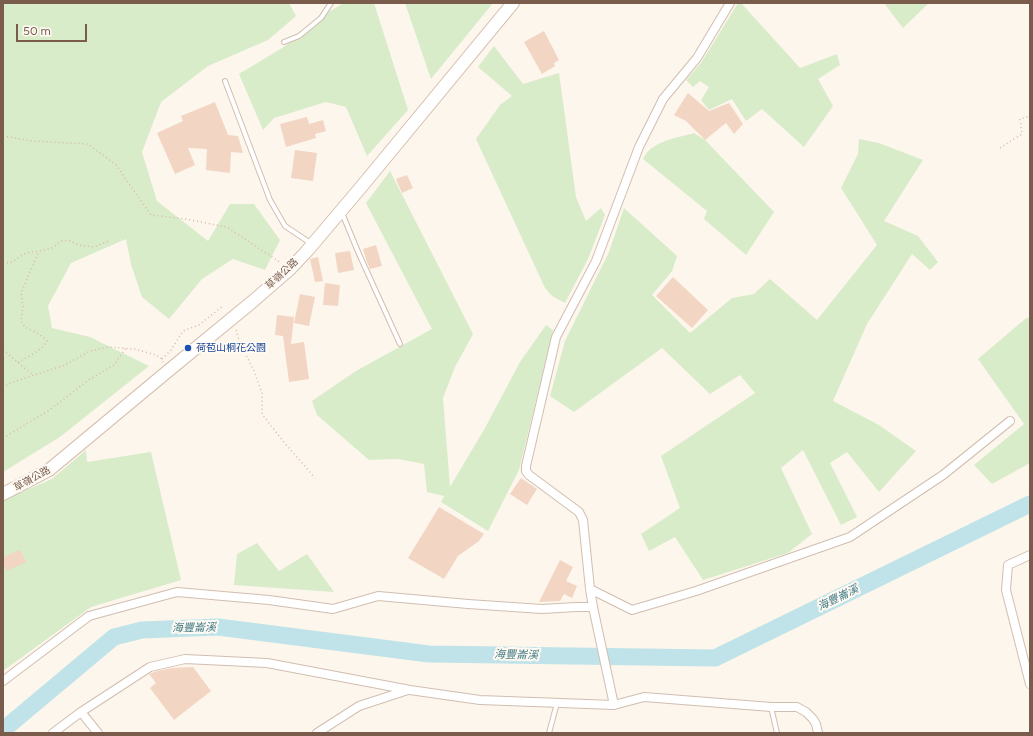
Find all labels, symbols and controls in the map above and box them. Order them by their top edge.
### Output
scale bar [18,16,89,42]
text: 50 m [23,24,51,38]
street label: 草嶺公路 [263,256,301,292]
place label: 荷苞山桐花公園 [196,342,266,354]
marker: 荷苞山桐花公園 [183,343,193,353]
street label: 草嶺公路 [12,464,52,494]
water label: 海豐崙溪 [815,582,861,614]
water label: 海豐崙溪 [172,621,216,635]
water label: 海豐崙溪 [494,648,538,662]

